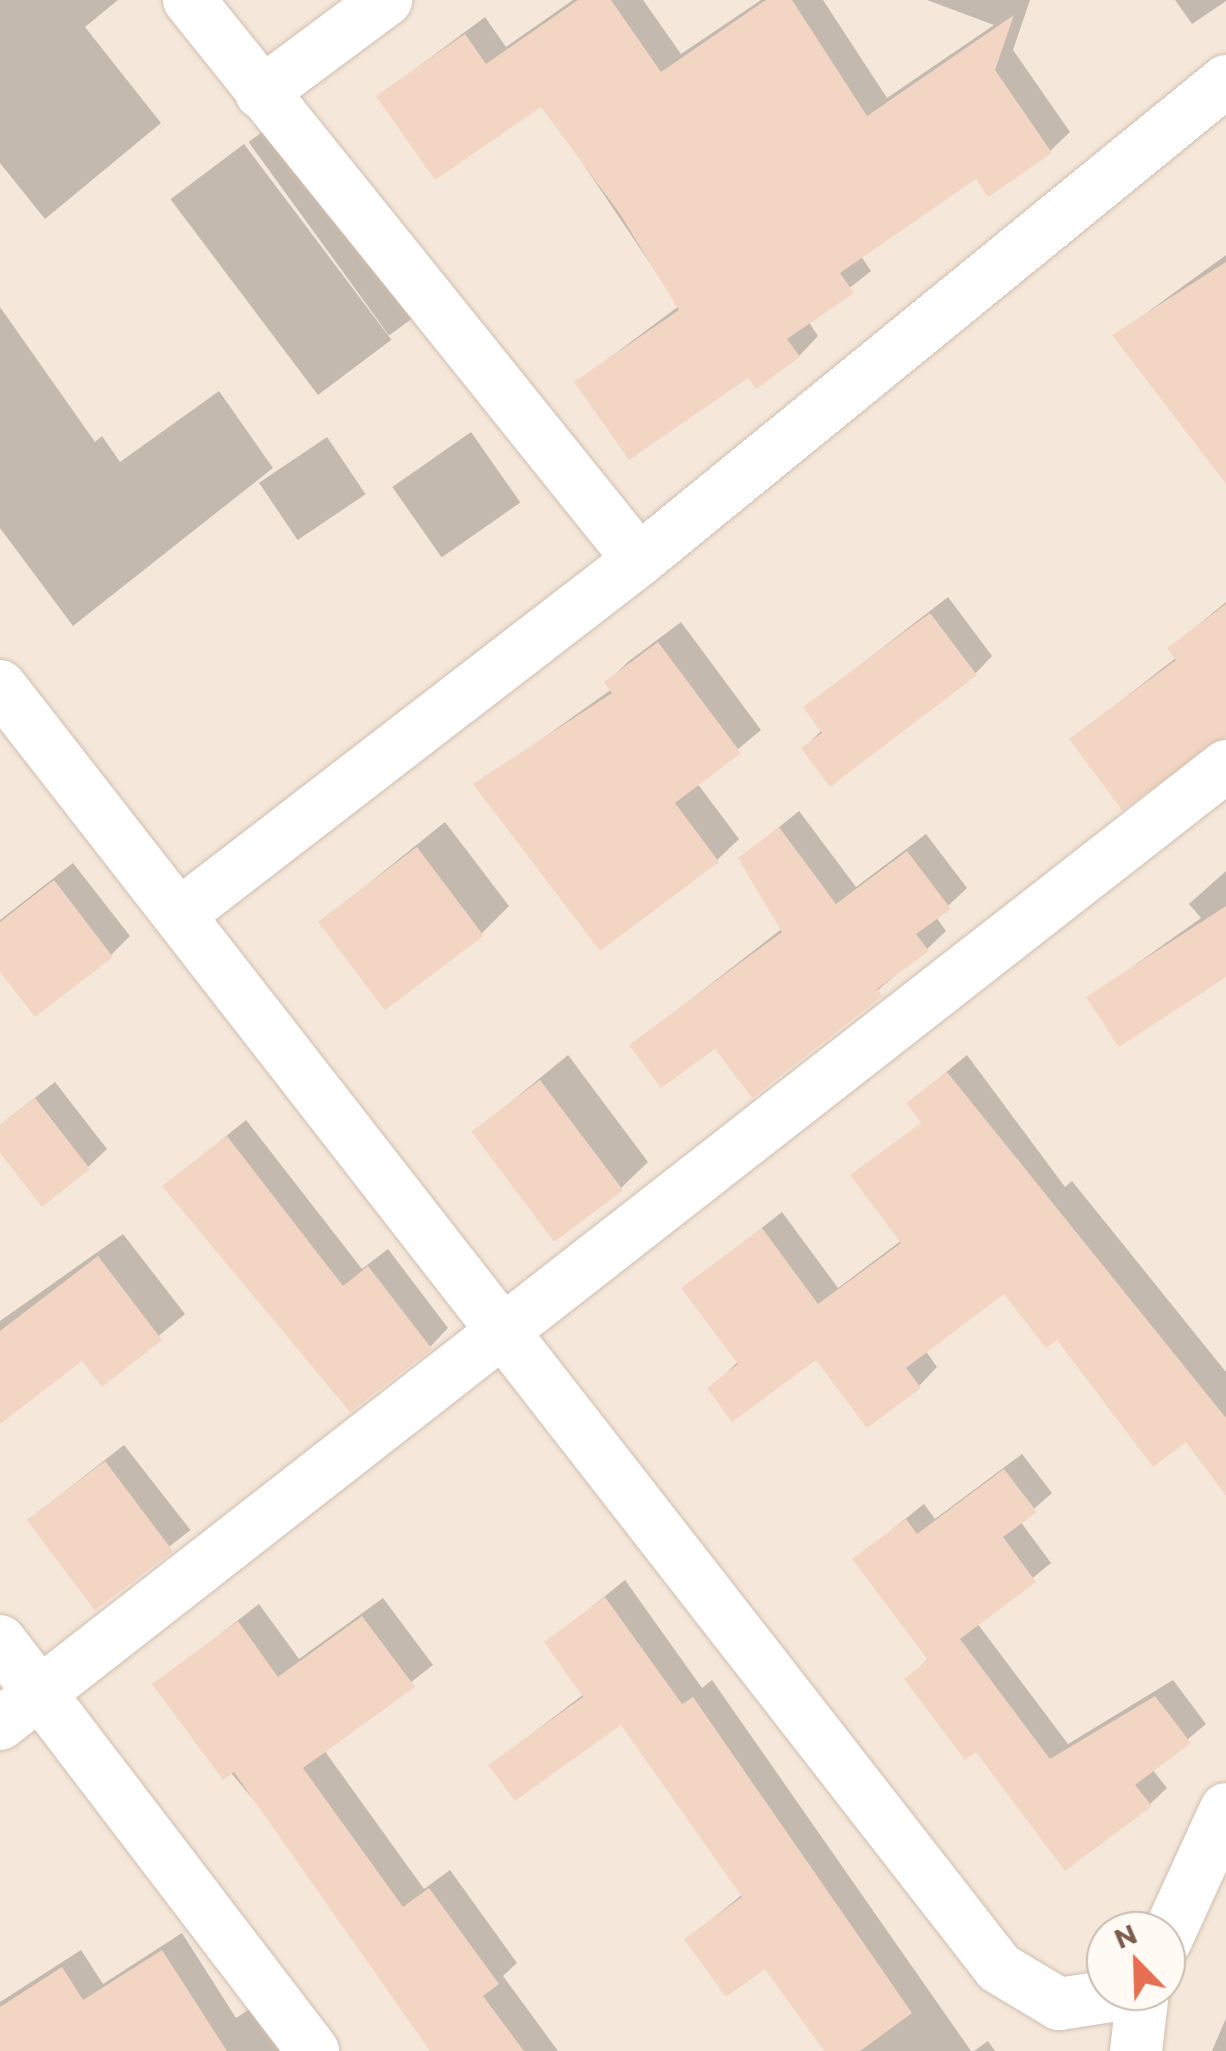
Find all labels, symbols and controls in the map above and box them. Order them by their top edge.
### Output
north arrow [1086,1911,1186,2011]
text: N [1109,1915,1141,1955]

